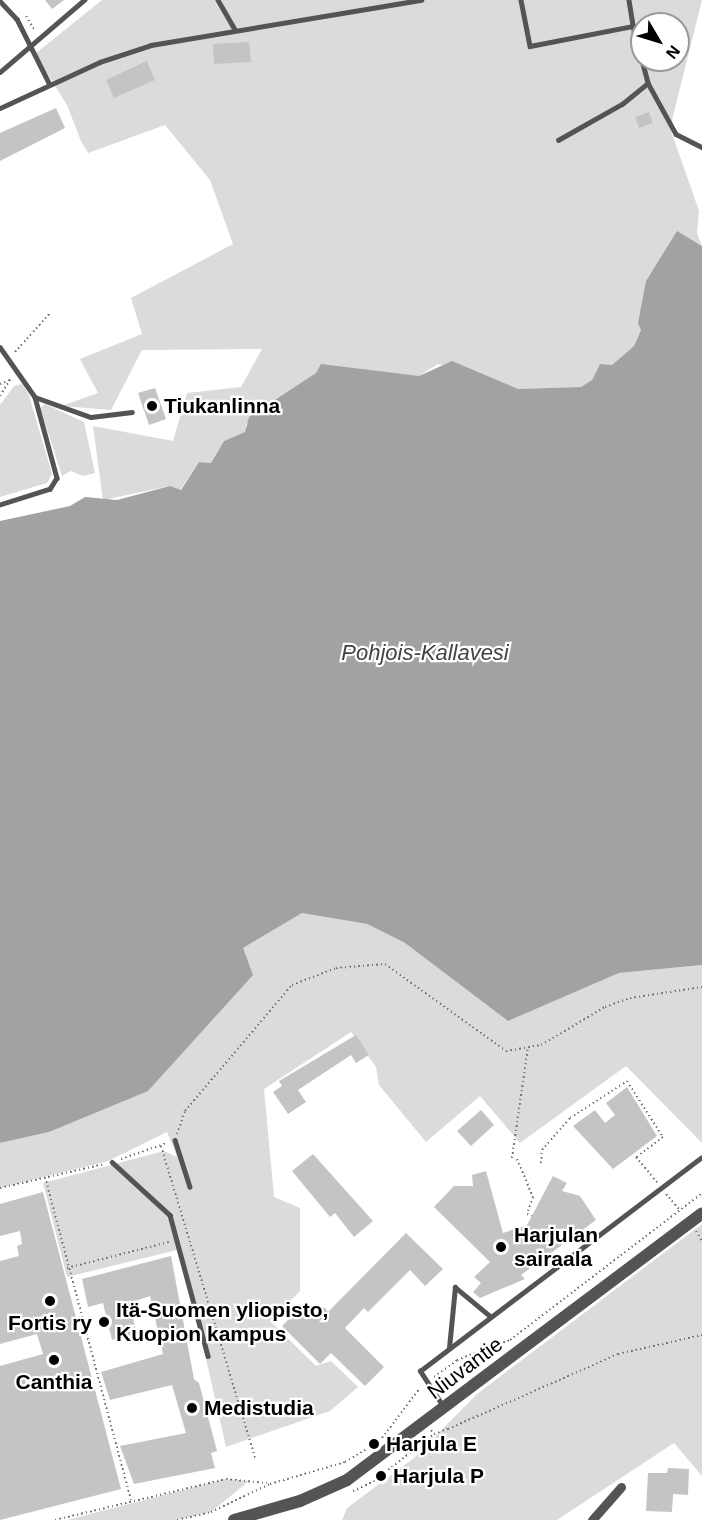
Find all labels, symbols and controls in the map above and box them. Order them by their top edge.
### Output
north arrow [630,12,690,72]
text: N [663,42,683,62]
place label: Tiukanlinna [164,393,280,419]
marker: Tiukanlinna [145,399,159,413]
water label: Pohjois-Kallavesi [341,640,509,666]
place label: Harjulan sairaala [514,1222,598,1272]
marker: Harjulan sairaala [492,1238,510,1256]
marker: Fortis ry [43,1294,57,1308]
place label: Itä-Suomen yliopisto, Kuopion kampus [116,1297,328,1347]
place label: Fortis ry [8,1310,92,1336]
marker: Itä-Suomen yliopisto, Kuopion kampus [97,1315,111,1329]
street label: Niuvantie [422,1332,508,1404]
marker: Canthia [47,1353,61,1367]
place label: Canthia [15,1369,93,1395]
place label: Medistudia [204,1395,314,1421]
marker: Medistudia [185,1401,199,1415]
place label: Harjula E [386,1431,477,1457]
marker: Harjula E [367,1437,381,1451]
place label: Harjula P [393,1463,484,1489]
marker: Harjula P [374,1469,388,1483]

